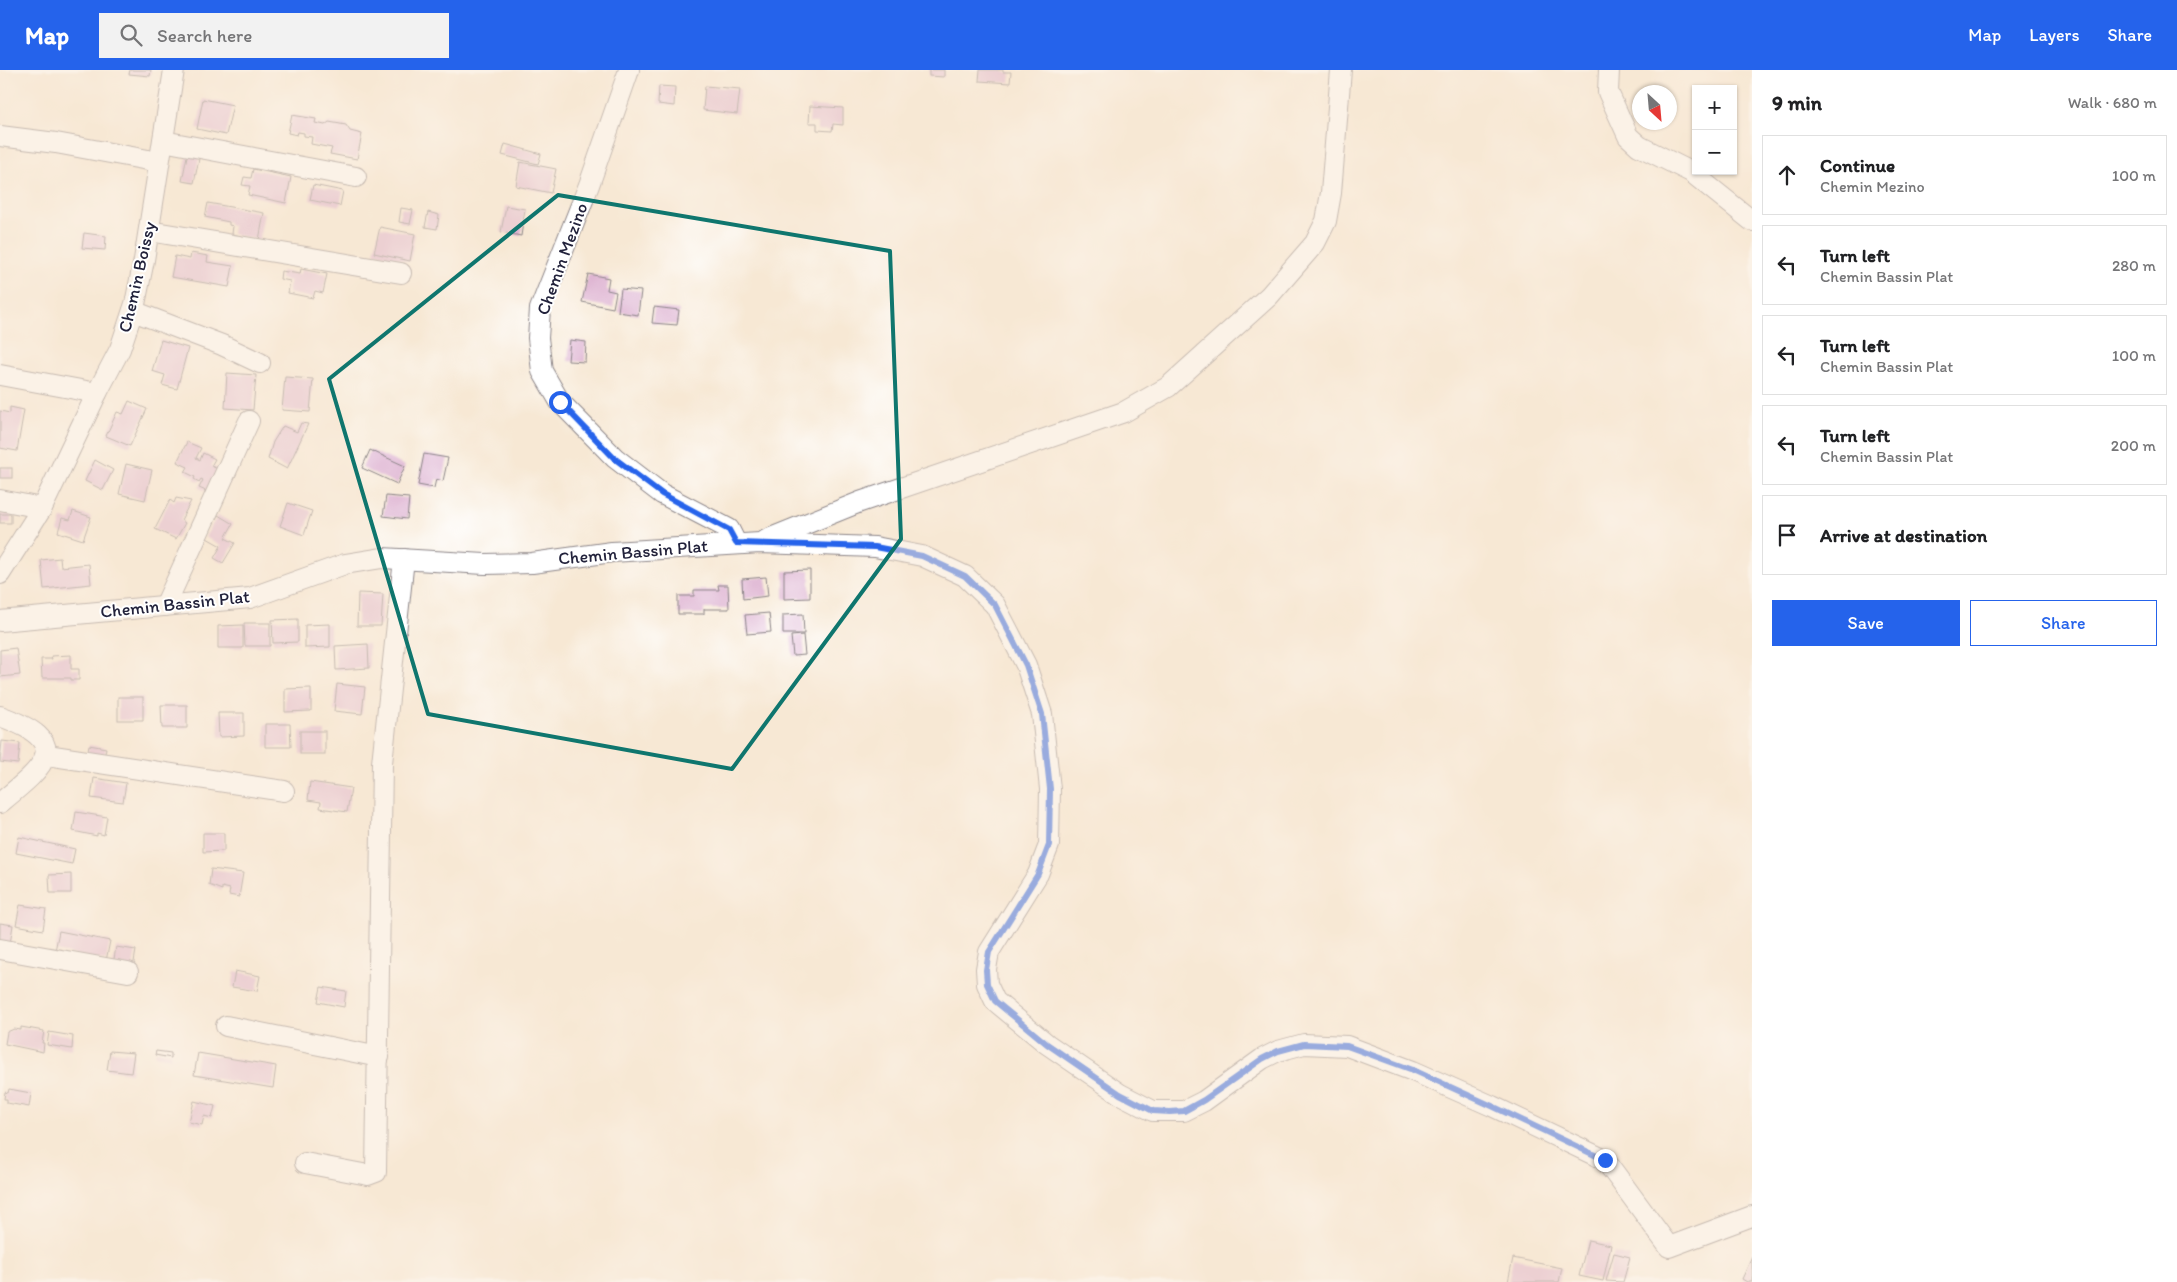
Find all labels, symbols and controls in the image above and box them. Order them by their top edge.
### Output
search box [99,13,449,58]
text: Map [25,21,69,50]
icon: search [117,21,145,49]
text: Search here [157,24,252,47]
text: Map [1968,24,2001,46]
text: Layers [2029,24,2079,46]
text: Share [2107,24,2152,46]
north arrow [1632,85,1677,130]
map controls [1692,85,1737,175]
button: + [1692,85,1737,130]
text: 9 min [1772,90,1822,115]
text: Walk · 680 m [2068,93,2157,112]
button: − [1692,130,1737,175]
text: Continue [1820,154,1895,177]
icon: ahead [1773,161,1801,189]
text: 100 m [2112,166,2156,185]
text: Chemin Mezino [1820,177,1925,196]
street label: Chemin Mezino [532,200,592,318]
street label: Chemin Boissy [114,219,161,335]
text: Turn left [1820,244,1890,267]
icon: left [1773,251,1801,279]
text: 280 m [2112,256,2156,275]
text: Chemin Bassin Plat [1820,267,1953,286]
text: Turn left [1820,334,1890,357]
icon: left [1773,341,1801,369]
text: 100 m [2112,346,2156,365]
text: Chemin Bassin Plat [1820,357,1953,376]
route start [549,391,572,414]
text: Turn left [1820,424,1890,447]
icon: left [1773,431,1801,459]
text: 200 m [2111,436,2156,455]
text: Chemin Bassin Plat [1820,447,1953,466]
icon: arrive [1773,521,1801,549]
text: Arrive at destination [1820,524,1987,547]
street label: Chemin Bassin Plat [557,534,709,569]
street label: Chemin Bassin Plat [99,585,251,623]
button: Save [1772,600,1960,646]
button: Share [1970,600,2157,646]
route end [1594,1149,1617,1172]

